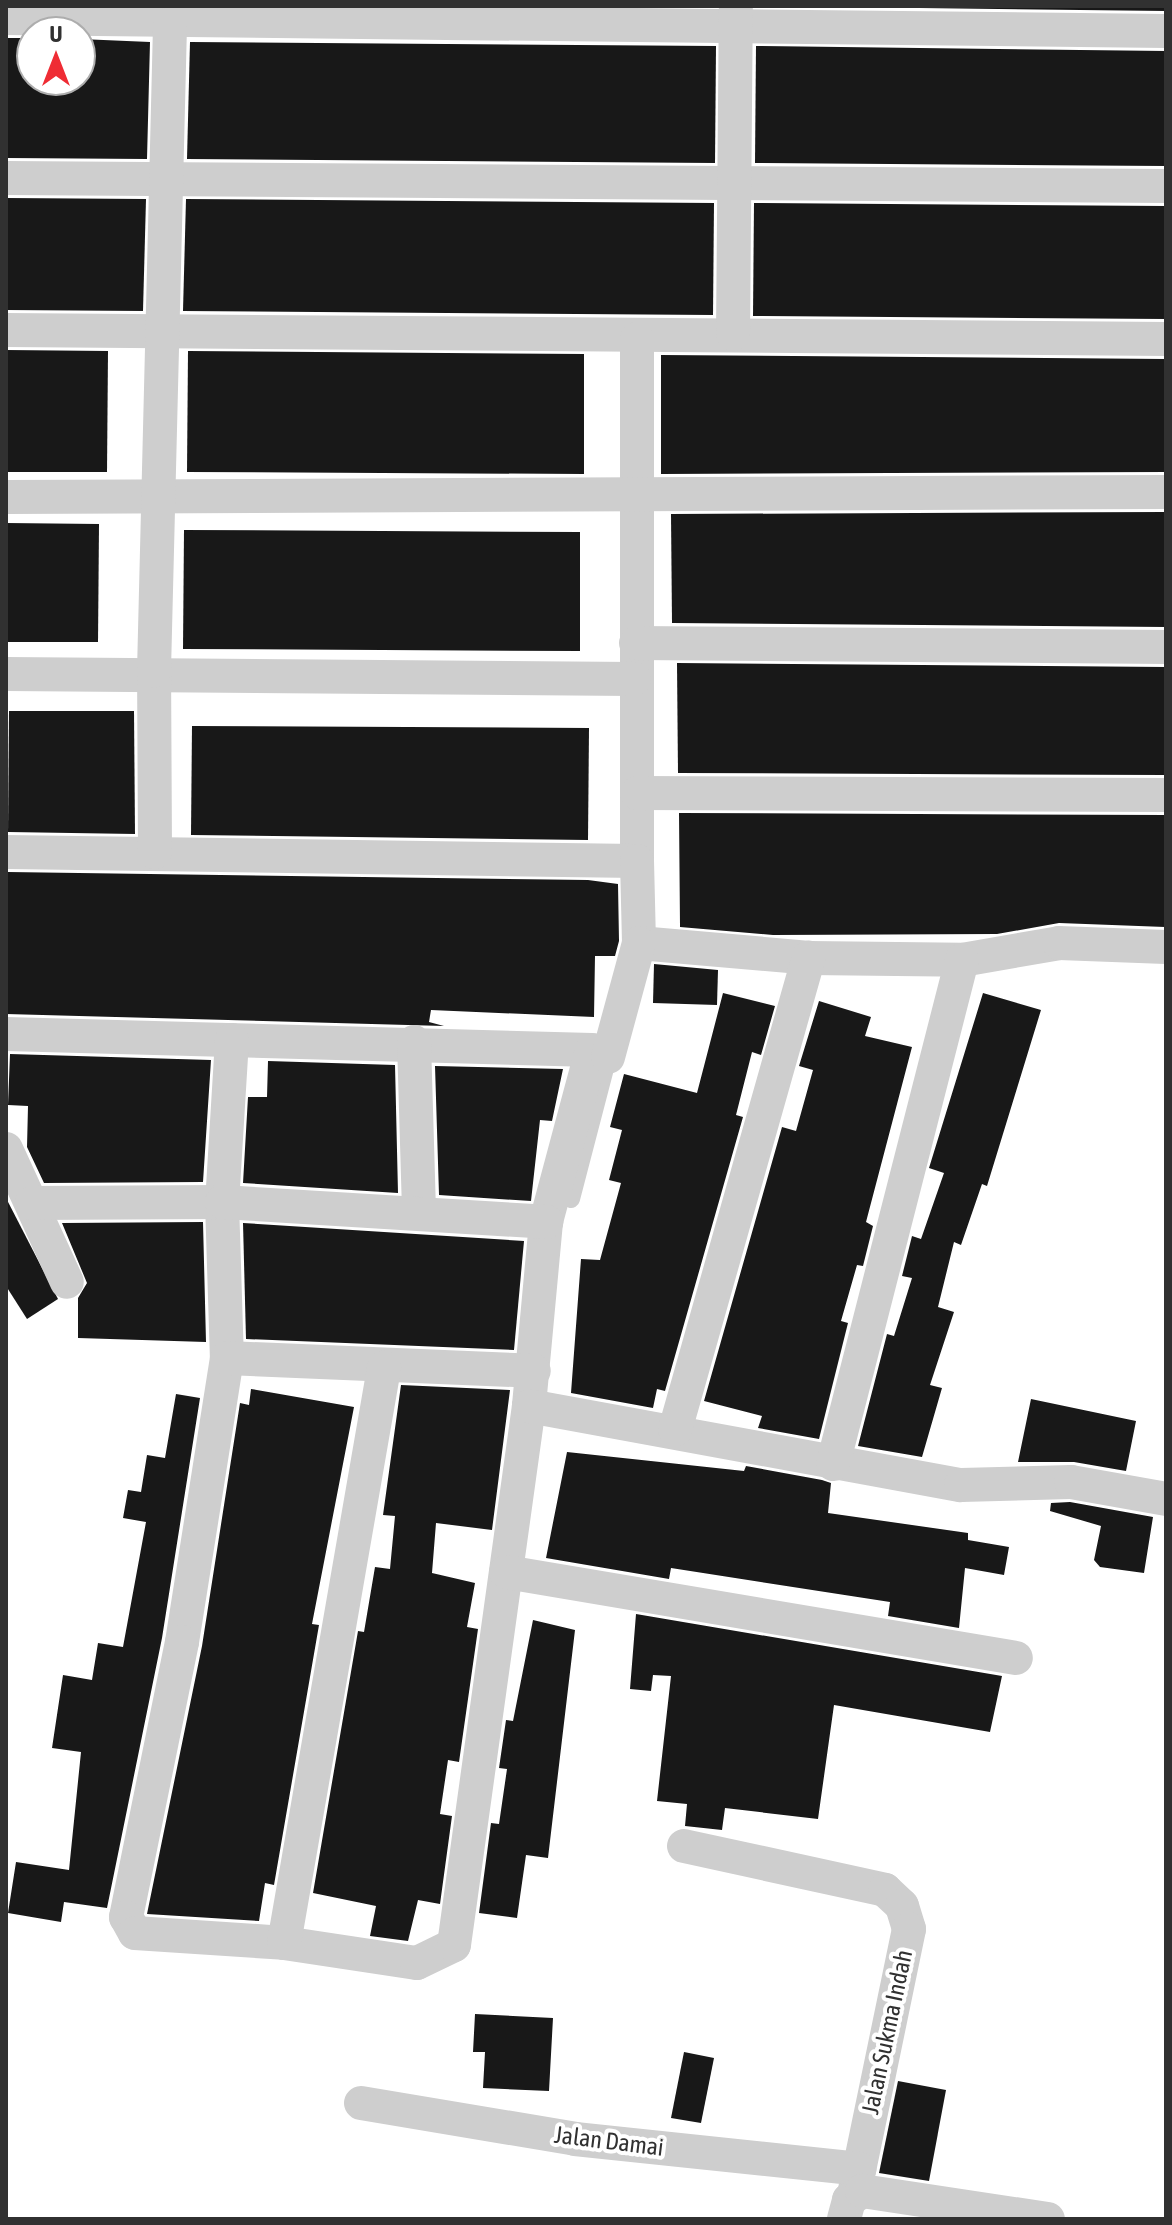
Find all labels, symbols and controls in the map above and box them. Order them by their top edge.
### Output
north arrow [16,16,96,96]
text: U [50,21,62,47]
street label: Jalan Sukma Indah [856,1947,918,2117]
street label: Jalan Damai [553,2120,665,2162]

